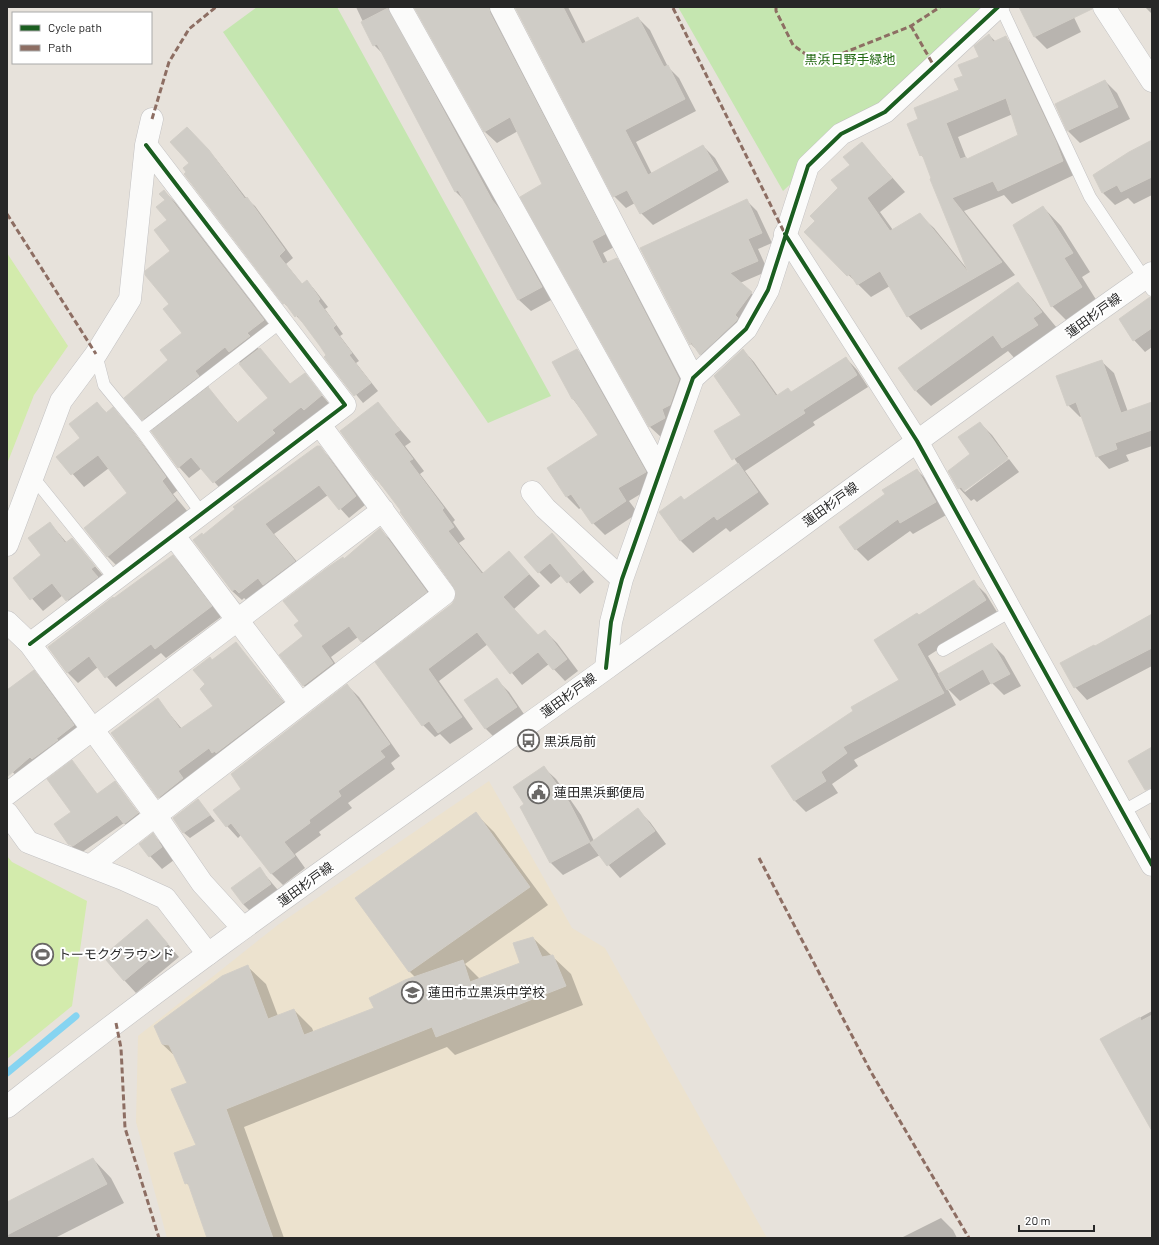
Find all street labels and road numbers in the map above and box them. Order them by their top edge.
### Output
street label: 蓮田杉戸線 [1062,289,1124,341]
street label: 蓮田杉戸線 [799,478,861,530]
street label: 蓮田杉戸線 [537,669,599,721]
street label: 蓮田杉戸線 [274,858,336,910]

